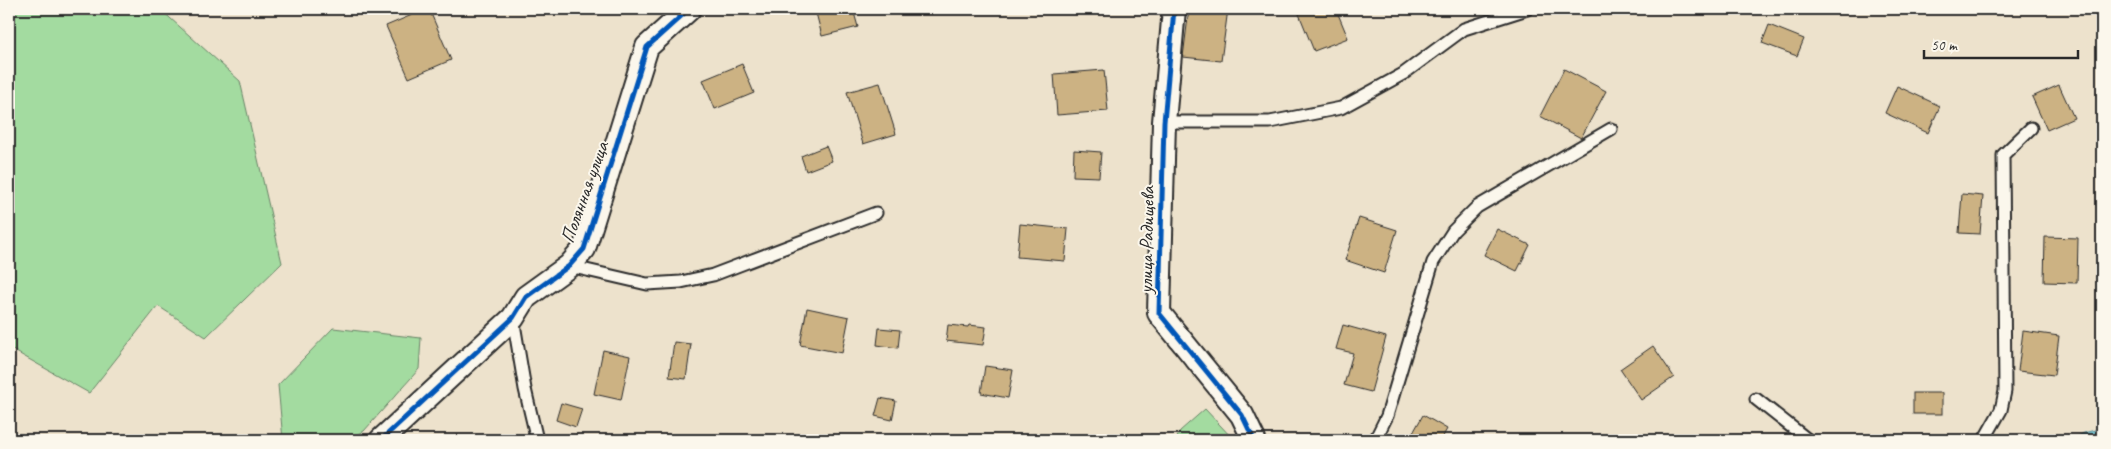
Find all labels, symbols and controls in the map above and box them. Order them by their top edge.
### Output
scale bar [1924,28,2077,60]
text: 50 m [1931,36,1958,55]
street label: Полянная улица [555,137,615,246]
street label: улица Радищева [1133,185,1160,295]

